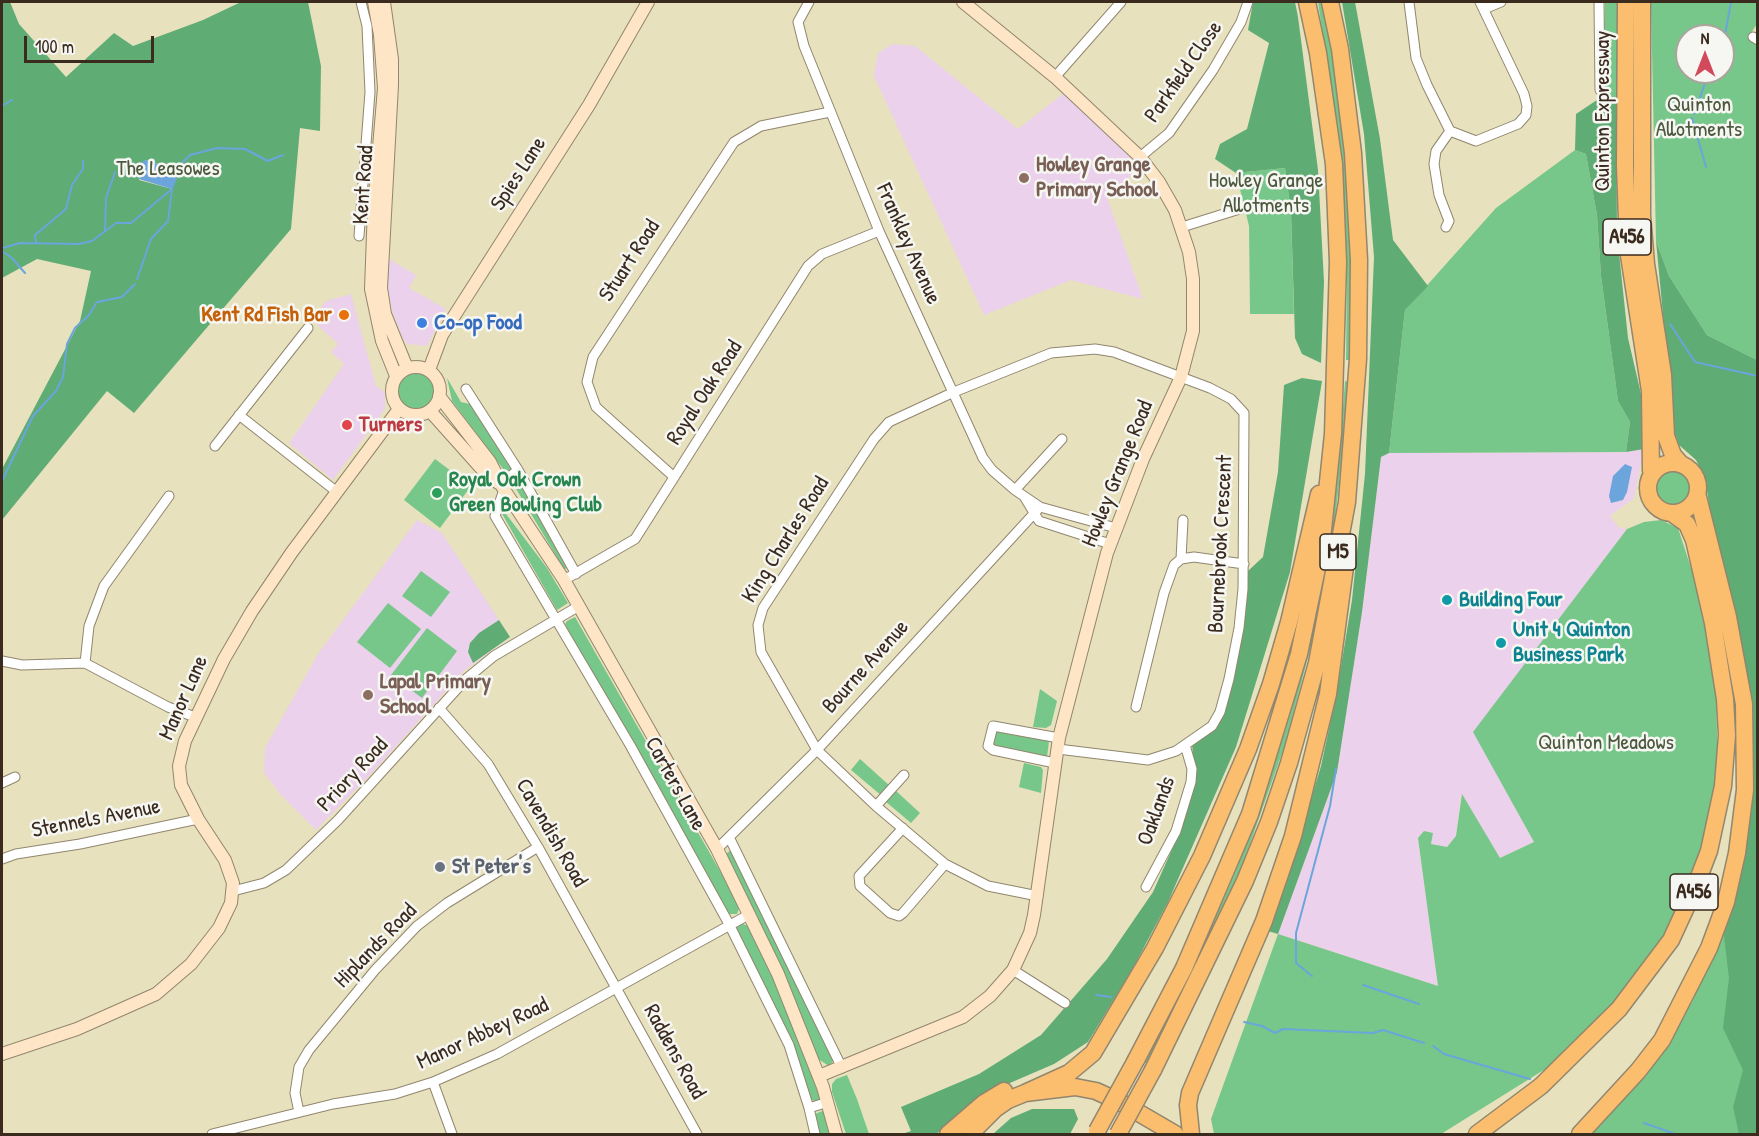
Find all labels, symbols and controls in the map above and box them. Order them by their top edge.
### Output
street label: Parkfield Close [1139,16,1229,128]
scale bar [27,24,158,62]
north arrow [1675,24,1735,84]
text: N [1701,27,1709,49]
street label: Quinton Expressway [1590,31,1616,191]
text: 100 m [35,34,74,59]
park label: Quinton Allotments [1656,92,1742,144]
street label: Spies Lane [486,132,552,216]
street label: Kent Road [348,145,380,225]
place label: Howley Grange Primary School [1036,152,1158,204]
park label: The Leasowes [116,156,220,182]
park label: Howley Grange Allotments [1209,168,1323,220]
marker: Howley Grange Primary School [1017,171,1031,185]
street label: Frankley Avenue [870,180,946,308]
street label: Stuart Road [594,215,666,307]
road number: A456 [1603,219,1651,255]
place label: Kent Rd Fish Bar [201,302,332,328]
marker: Kent Rd Fish Bar [337,308,351,322]
place label: Co-op Food [434,310,522,336]
marker: Co-op Food [415,316,429,330]
street label: Royal Oak Road [662,336,748,450]
street label: Howley Grange Road [1077,397,1159,551]
place label: Turners [359,412,422,438]
marker: Turners [340,418,354,432]
street label: Bournebrook Crescent [1203,454,1239,634]
place label: Royal Oak Crown Green Bowling Club [449,467,602,518]
street label: King Charles Road [737,472,835,608]
marker: Royal Oak Crown Green Bowling Club [430,486,444,500]
road number: M5 [1320,534,1356,570]
place label: Building Four [1459,587,1562,613]
marker: Building Four [1440,593,1454,607]
street label: Bourne Avenue [817,615,915,719]
place label: Unit 4 Quinton Business Park [1513,617,1630,668]
marker: Unit 4 Quinton Business Park [1494,636,1508,650]
street label: Manor Lane [154,652,214,744]
place label: Lapal Primary School [380,669,491,720]
marker: Lapal Primary School [361,688,375,702]
park label: Quinton Meadows [1538,730,1674,756]
street label: Priory Road [312,732,394,818]
street label: Carters Lane [638,733,712,835]
street label: Oaklands [1132,773,1182,849]
street label: Cavendish Road [509,774,593,892]
street label: Stennels Avenue [30,794,162,844]
place label: St Peter's [452,854,531,880]
marker: St Peter's [433,860,447,874]
road number: A456 [1670,874,1718,910]
street label: Hiplands Road [329,898,423,994]
street label: Manor Abbey Road [413,992,553,1076]
street label: Raddens Road [637,1000,711,1104]

